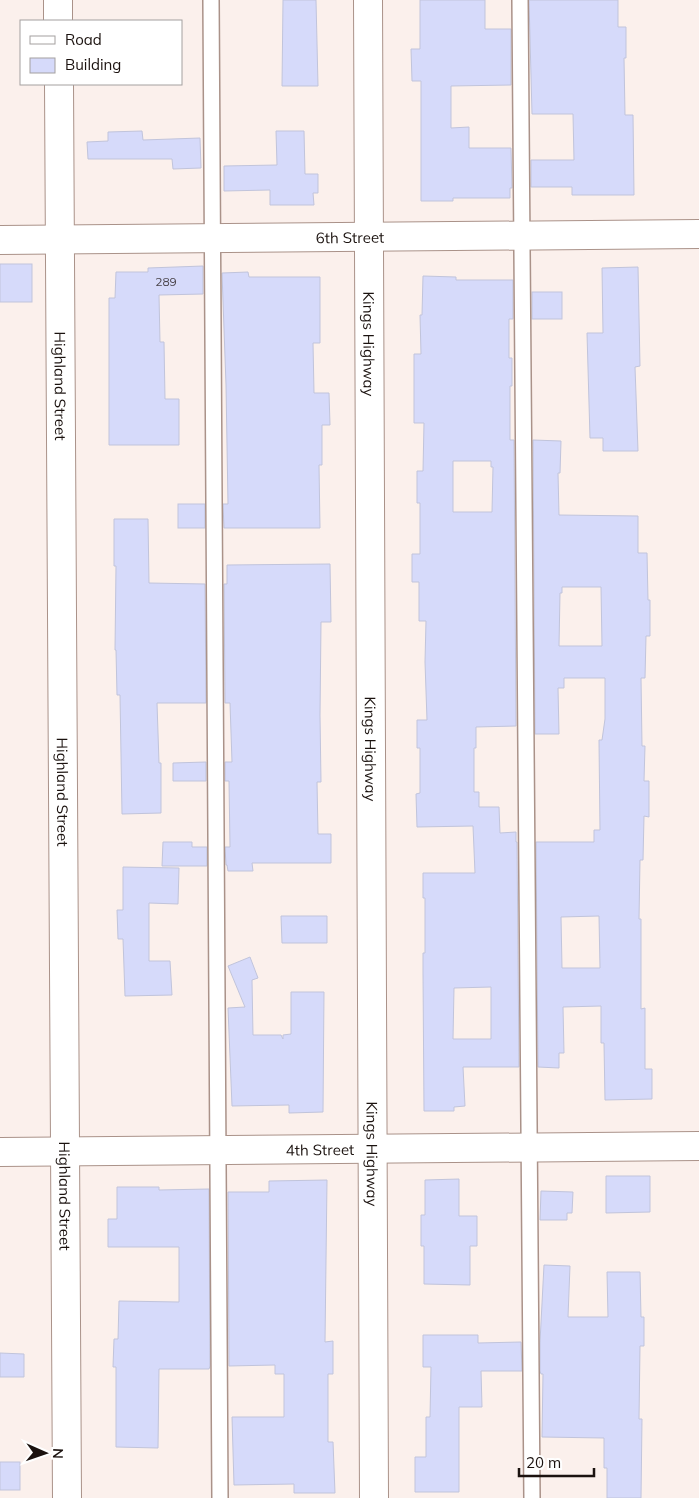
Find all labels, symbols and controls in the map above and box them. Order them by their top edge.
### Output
legend [20,20,182,85]
text: Road [65,30,102,49]
text: Building [65,55,121,74]
street label: 6th Street [316,227,384,247]
house number: 289 [155,274,177,289]
street label: Kings Highway [360,291,379,397]
street label: Highland Street [51,332,71,440]
street label: Kings Highway [361,696,381,802]
street label: Highland Street [53,738,73,846]
street label: Kings Highway [363,1101,382,1207]
street label: 4th Street [286,1139,354,1159]
street label: Highland Street [55,1142,75,1250]
north arrow [20,1428,70,1478]
scale bar [519,1446,594,1478]
text: N [49,1448,67,1459]
text: 20 m [526,1453,561,1472]

